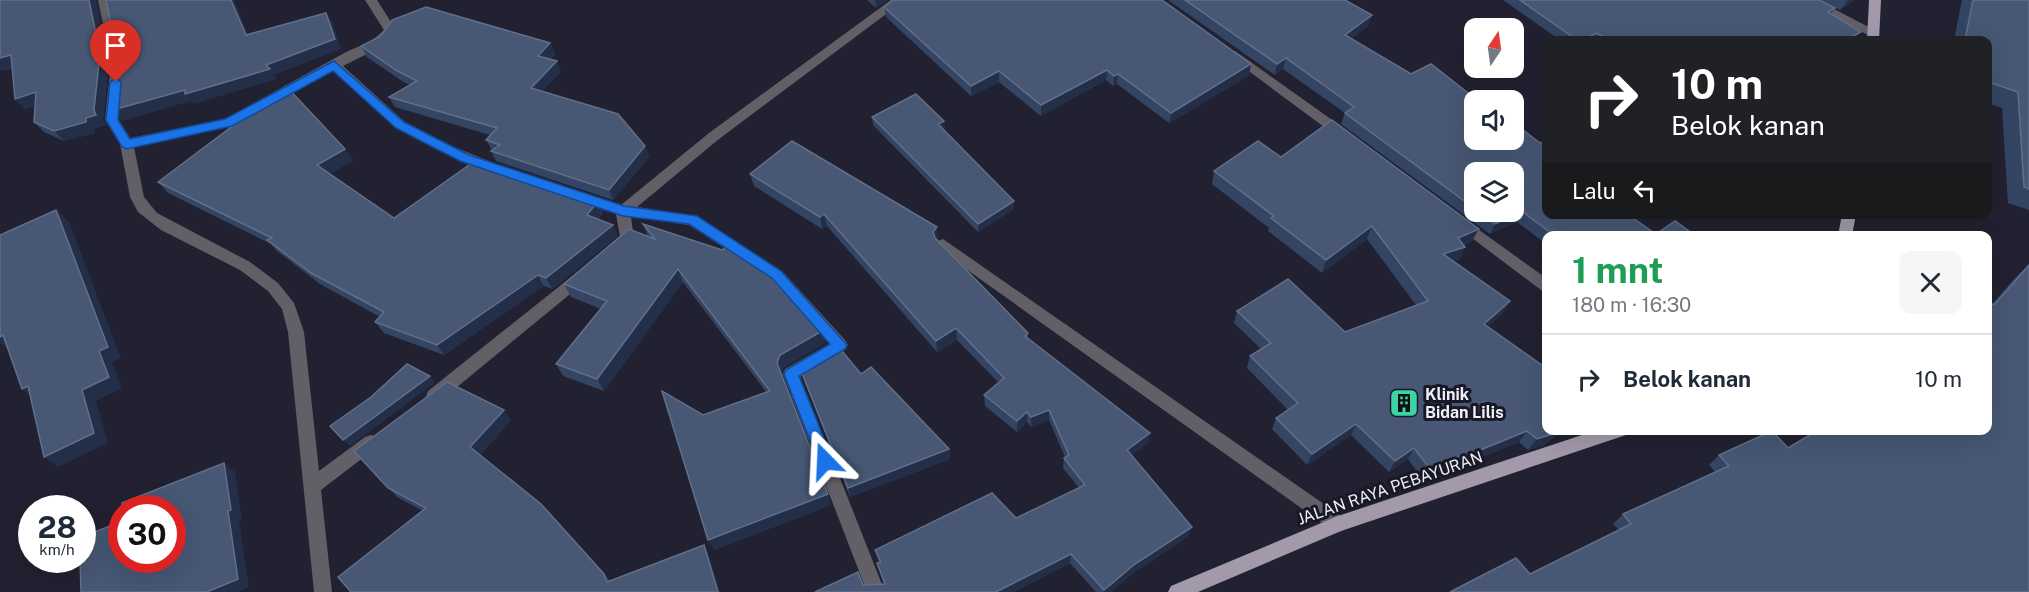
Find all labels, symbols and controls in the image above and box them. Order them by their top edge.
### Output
north arrow [1464,18,1524,78]
map controls [1464,18,1524,222]
pin [90,20,141,82]
icon: arrive [99,29,132,62]
text: 10 m [1671,59,1763,108]
icon: right [1572,60,1650,138]
button: sound [1464,90,1524,150]
text: Belok kanan [1671,109,1825,141]
button: layers [1464,162,1524,222]
icon: left [1628,174,1661,207]
text: Lalu [1572,178,1616,204]
text: 1 mnt [1572,249,1663,291]
button: close [1899,251,1962,314]
text: 180 m · 16:30 [1572,293,1691,317]
icon: right [1572,363,1605,396]
text: Belok kanan [1623,366,1751,392]
text: 10 m [1915,366,1962,392]
place label: Klinik Bidan Lilis [1425,385,1504,422]
building icon: Klinik Bidan Lilis [1388,387,1420,419]
position arrow [793,429,857,493]
street label: JALAN RAYA PEBAYURAN [1295,447,1485,529]
speed limit sign: 30 [108,495,186,573]
text: 28 [37,509,77,545]
text: km/h [39,541,75,558]

